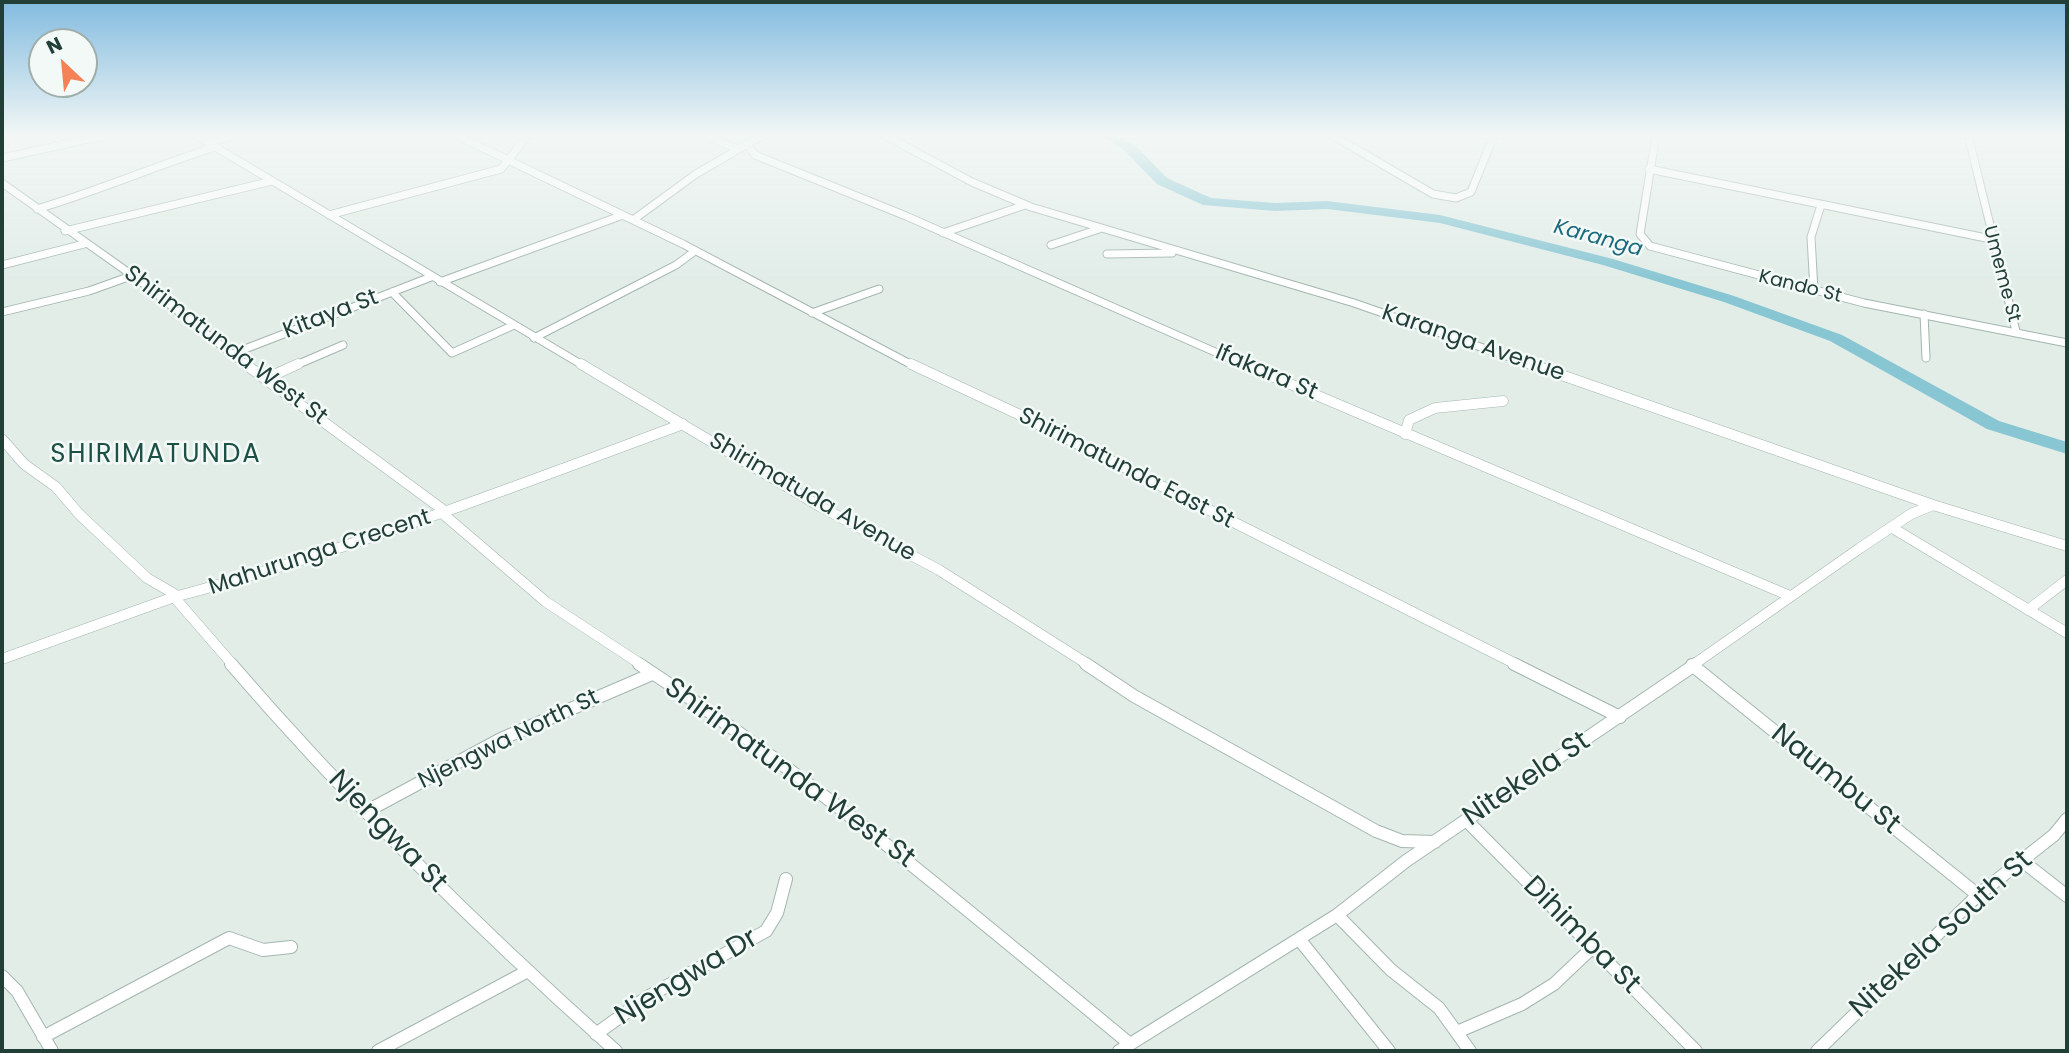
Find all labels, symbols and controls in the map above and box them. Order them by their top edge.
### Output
north arrow [28,28,98,98]
text: N [42,30,67,61]
water label: Karanga [1551,215,1645,263]
street label: Umeme St [1977,223,2025,325]
street label: Shirimatunda West St [118,261,332,431]
street label: Kando St [1756,266,1844,308]
street label: Kitaya St [279,284,383,346]
street label: Karanga Avenue [1378,300,1568,388]
street label: Ifakara St [1211,339,1321,407]
street label: Shirimatunda East St [1014,403,1238,535]
street label: Shirimatuda Avenue [704,428,920,568]
district label: SHIRIMATUNDA [52,439,260,471]
street label: Mahurunga Crecent [205,504,435,602]
street label: Shirimatunda West St [657,672,921,876]
street label: Njengwa North St [414,684,604,796]
street label: Naumbu St [1764,718,1906,842]
street label: Nitekela St [1457,725,1597,835]
street label: Njengwa St [320,764,454,900]
street label: Nitekela South St [1844,844,2040,1026]
street label: Dihimba St [1515,870,1647,1002]
street label: Njengwa Dr [610,922,764,1034]

